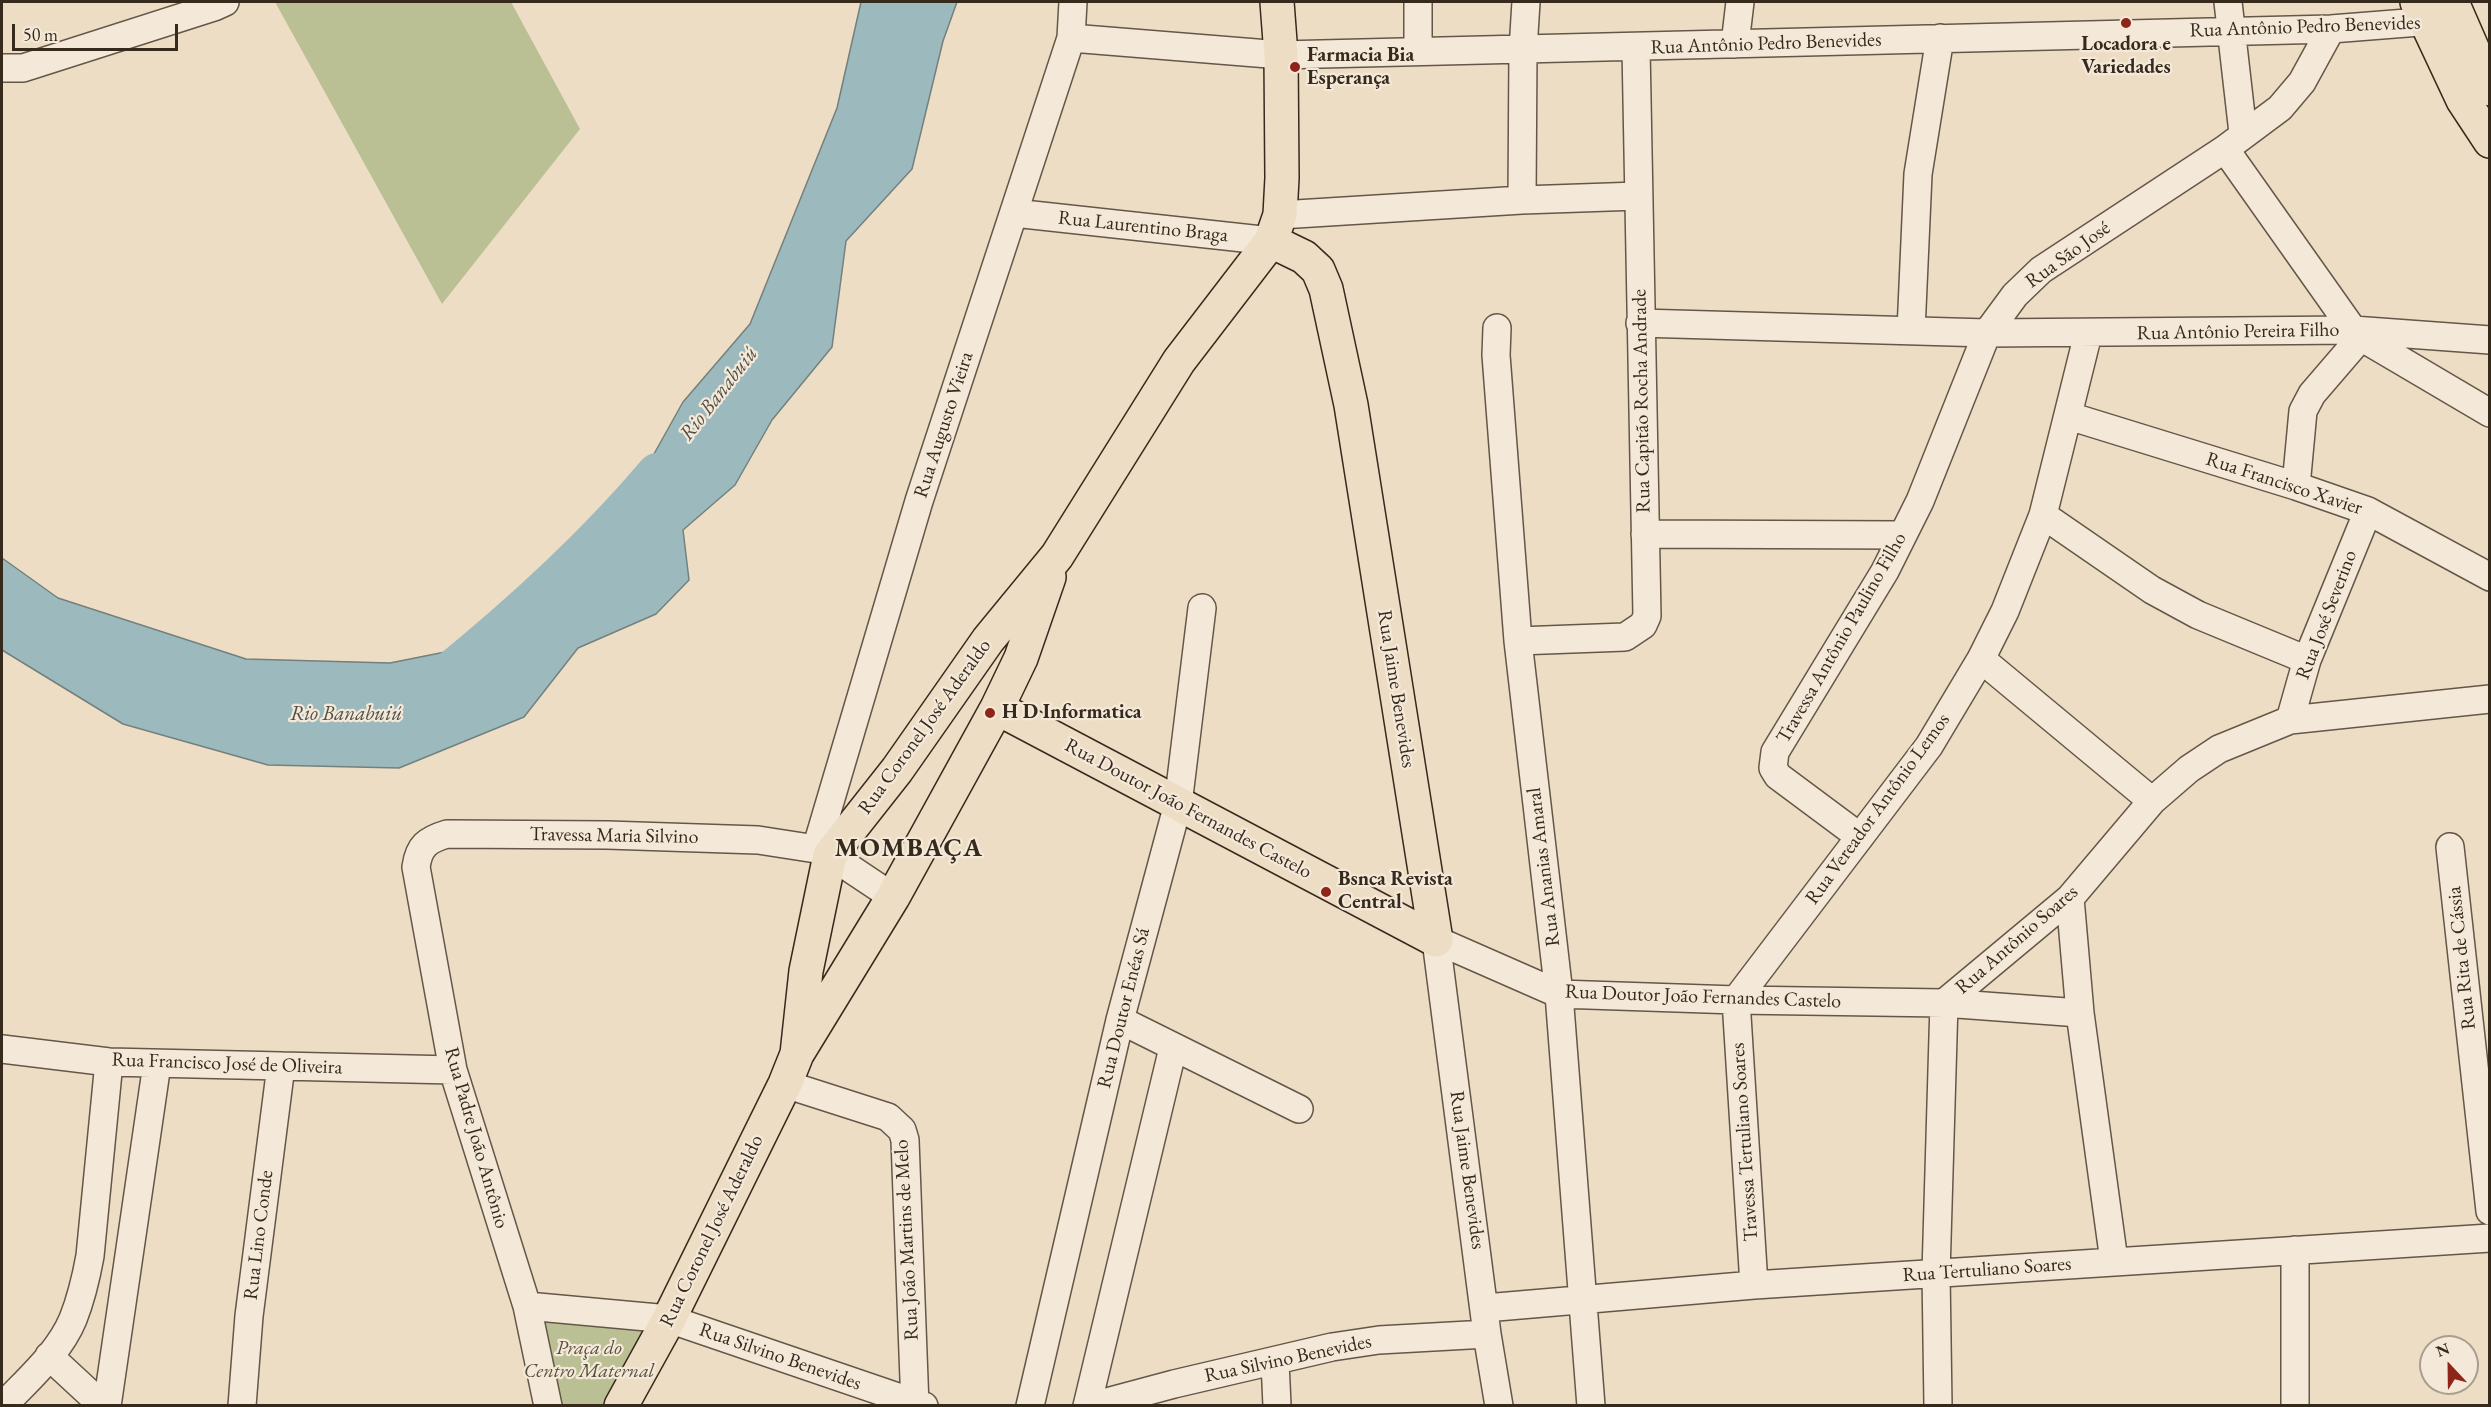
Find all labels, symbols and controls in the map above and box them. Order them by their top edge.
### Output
street label: Rua Antônio Pedro Benevides [2189,11,2421,43]
scale bar [15,12,182,50]
marker: Locadora e Variedades [2119,16,2133,30]
text: 50 m [23,23,58,46]
street label: Rua Antônio Pedro Benevides [1650,28,1882,60]
place label: Locadora e Variedades [2081,33,2171,80]
place label: Farmacia Bia Esperança [1307,44,1414,91]
marker: Farmacia Bia Esperança [1288,60,1302,74]
street label: Rua Laurentino Braga [1057,206,1229,248]
street label: Rua São José [2021,216,2115,294]
street label: Rua Capitão Rocha Andrade [1628,289,1656,513]
street label: Rua Antônio Pereira Filho [2136,318,2340,346]
water label: Rio Banabuiú [675,342,763,446]
street label: Rua Augusto Vieira [909,349,979,501]
street label: Rua Francisco Xavier [2203,447,2365,521]
street label: Travessa Antônio Paulino Filho [1772,528,1912,748]
street label: Rua José Severino [2291,547,2363,683]
street label: Rua Jaime Benevides [1372,608,1420,770]
street label: Rua Coronel José Aderaldo [853,635,997,819]
water label: Rio Banabuiú [290,701,402,727]
place label: H D Informatica [1002,701,1141,725]
marker: H D Informatica [983,706,997,720]
street label: Rua Vereador Antônio Lemos [1801,709,1955,909]
street label: Rua Doutor João Fernandes Castelo [1060,734,1316,884]
street label: Rua Ananias Amaral [1522,786,1566,948]
street label: Travessa Maria Silvino [529,823,699,849]
district label: MOMBAÇA [835,833,983,865]
place label: Bsnca Revista Central [1338,868,1453,915]
street label: Rua Antônio Soares [1951,880,2083,1000]
marker: Bsnca Revista Central [1319,885,1333,899]
street label: Rua Rita de Cássia [2443,885,2481,1031]
street label: Rua Doutor Enéas Sá [1092,925,1156,1091]
street label: Rua Doutor João Fernandes Castelo [1564,980,1842,1014]
street label: Travessa Tertuliano Soares [1726,1042,1764,1242]
street label: Rua Padre João Antônio [439,1045,513,1231]
street label: Rua Francisco José de Oliveira [111,1048,343,1080]
street label: Rua Jaime Benevides [1444,1089,1490,1251]
street label: Rua Coronel José Aderaldo [655,1131,769,1331]
street label: Rua João Martins de Melo [890,1139,924,1341]
street label: Rua Lino Conde [239,1169,279,1301]
street label: Rua Tertuliano Soares [1902,1252,2072,1288]
street label: Rua Silvino Benevides [696,1318,864,1396]
street label: Rua Silvino Benevides [1202,1330,1374,1388]
north arrow [2419,1335,2479,1395]
park label: Praça do Centro Maternal [524,1337,654,1384]
text: N [2433,1338,2453,1362]

